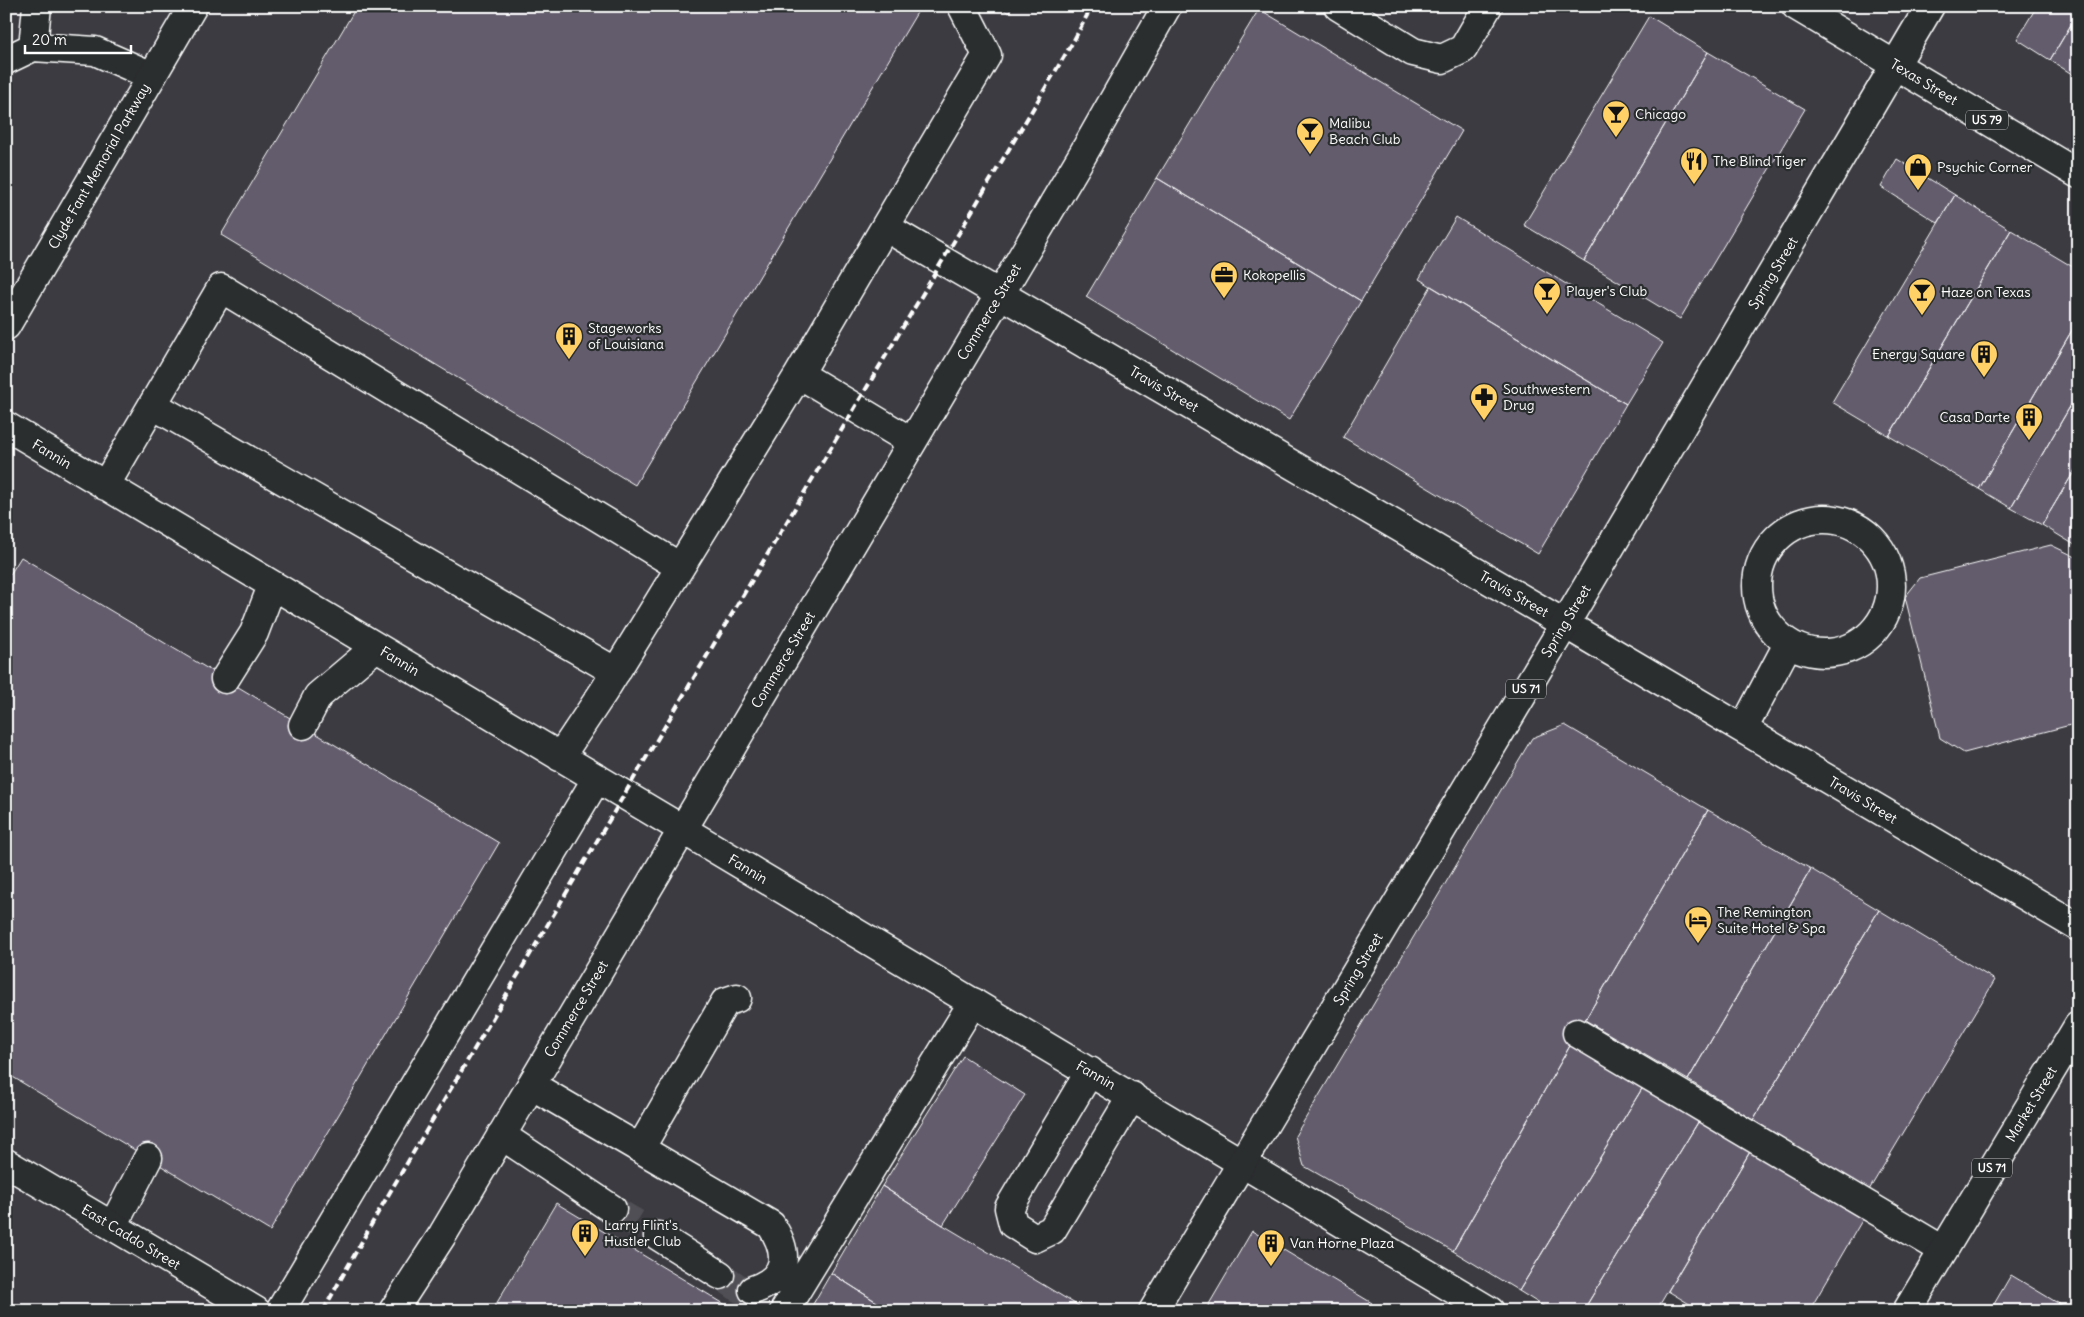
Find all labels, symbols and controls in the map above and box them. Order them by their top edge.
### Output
scale bar [25,22,131,54]
text: 20 m [32,30,67,49]
street label: Texas Street [1887,55,1961,109]
street label: Clyde Fant Memorial Parkway [44,80,154,252]
bar icon: Chicago [1601,99,1631,138]
place label: Chicago [1635,105,1686,123]
road number: US 79 [1966,110,2008,130]
place label: Malibu Beach Club [1329,114,1401,148]
bar icon: Malibu Beach Club [1295,116,1325,155]
restaurant icon: The Blind Tiger [1679,146,1709,185]
place label: The Blind Tiger [1713,152,1806,170]
shop icon: Psychic Corner [1903,152,1933,191]
place label: Psychic Corner [1937,158,2033,176]
street label: Spring Street [1744,233,1802,312]
street label: Commerce Street [953,260,1025,364]
office icon: Kokopellis [1209,260,1239,299]
place label: Kokopellis [1243,266,1306,284]
bar icon: Player's Club [1532,276,1562,315]
bar icon: Haze on Texas [1907,277,1937,316]
place label: Player's Club [1566,282,1648,300]
place label: Haze on Texas [1941,283,2031,301]
place label: Stageworks of Louisiana [588,319,664,353]
building icon: Stageworks of Louisiana [554,321,584,360]
building icon: Energy Square [1969,339,1999,378]
place label: Energy Square [1872,345,1965,363]
street label: Travis Street [1126,362,1202,416]
place label: Southwestern Drug [1503,380,1590,414]
pharmacy icon: Southwestern Drug [1469,382,1499,421]
building icon: Casa Darte [2014,402,2044,441]
place label: Casa Darte [1939,408,2010,426]
street label: Fannin [29,435,75,473]
street label: Travis Street [1476,567,1552,621]
street label: Spring Street [1537,581,1595,660]
street label: Commerce Street [747,608,819,712]
street label: Fannin [377,642,423,680]
road number: US 71 [1506,680,1546,699]
street label: Travis Street [1825,772,1901,828]
street label: Fannin [725,850,771,888]
place label: The Remington Suite Hotel & Spa [1717,903,1826,937]
hotel icon: The Remington Suite Hotel & Spa [1683,905,1713,944]
street label: Spring Street [1329,929,1387,1008]
street label: Commerce Street [540,957,612,1061]
street label: Fannin [1073,1057,1119,1093]
street label: Market Street [2001,1063,2061,1145]
road number: US 71 [1972,1158,2012,1178]
street label: East Caddo Street [78,1200,184,1274]
place label: Larry Flint's Hustler Club [604,1216,682,1250]
building icon: Larry Flint's Hustler Club [570,1218,600,1257]
building icon: Van Horne Plaza [1256,1228,1286,1267]
place label: Van Horne Plaza [1290,1234,1394,1252]

